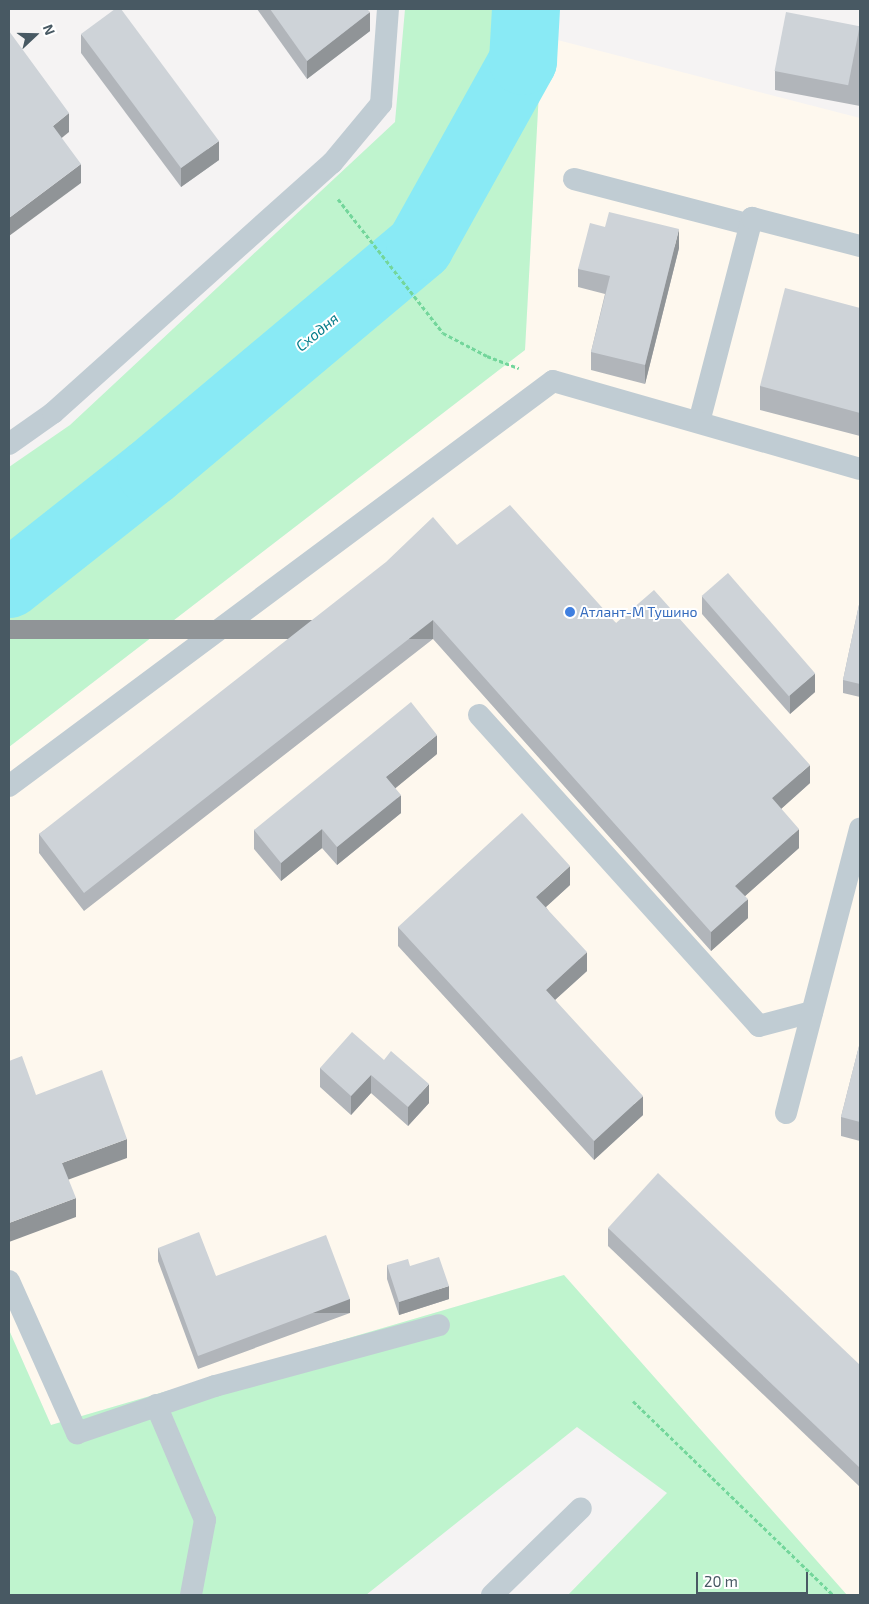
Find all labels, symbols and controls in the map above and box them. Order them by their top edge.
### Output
north arrow [10,10,60,60]
text: N [40,22,59,37]
water label: Сходня [292,309,342,355]
place label: Атлант-М Тушино [580,604,698,620]
marker: Атлант-М Тушино [564,606,576,618]
scale bar [699,1562,812,1594]
text: 20 m [704,1572,738,1590]

